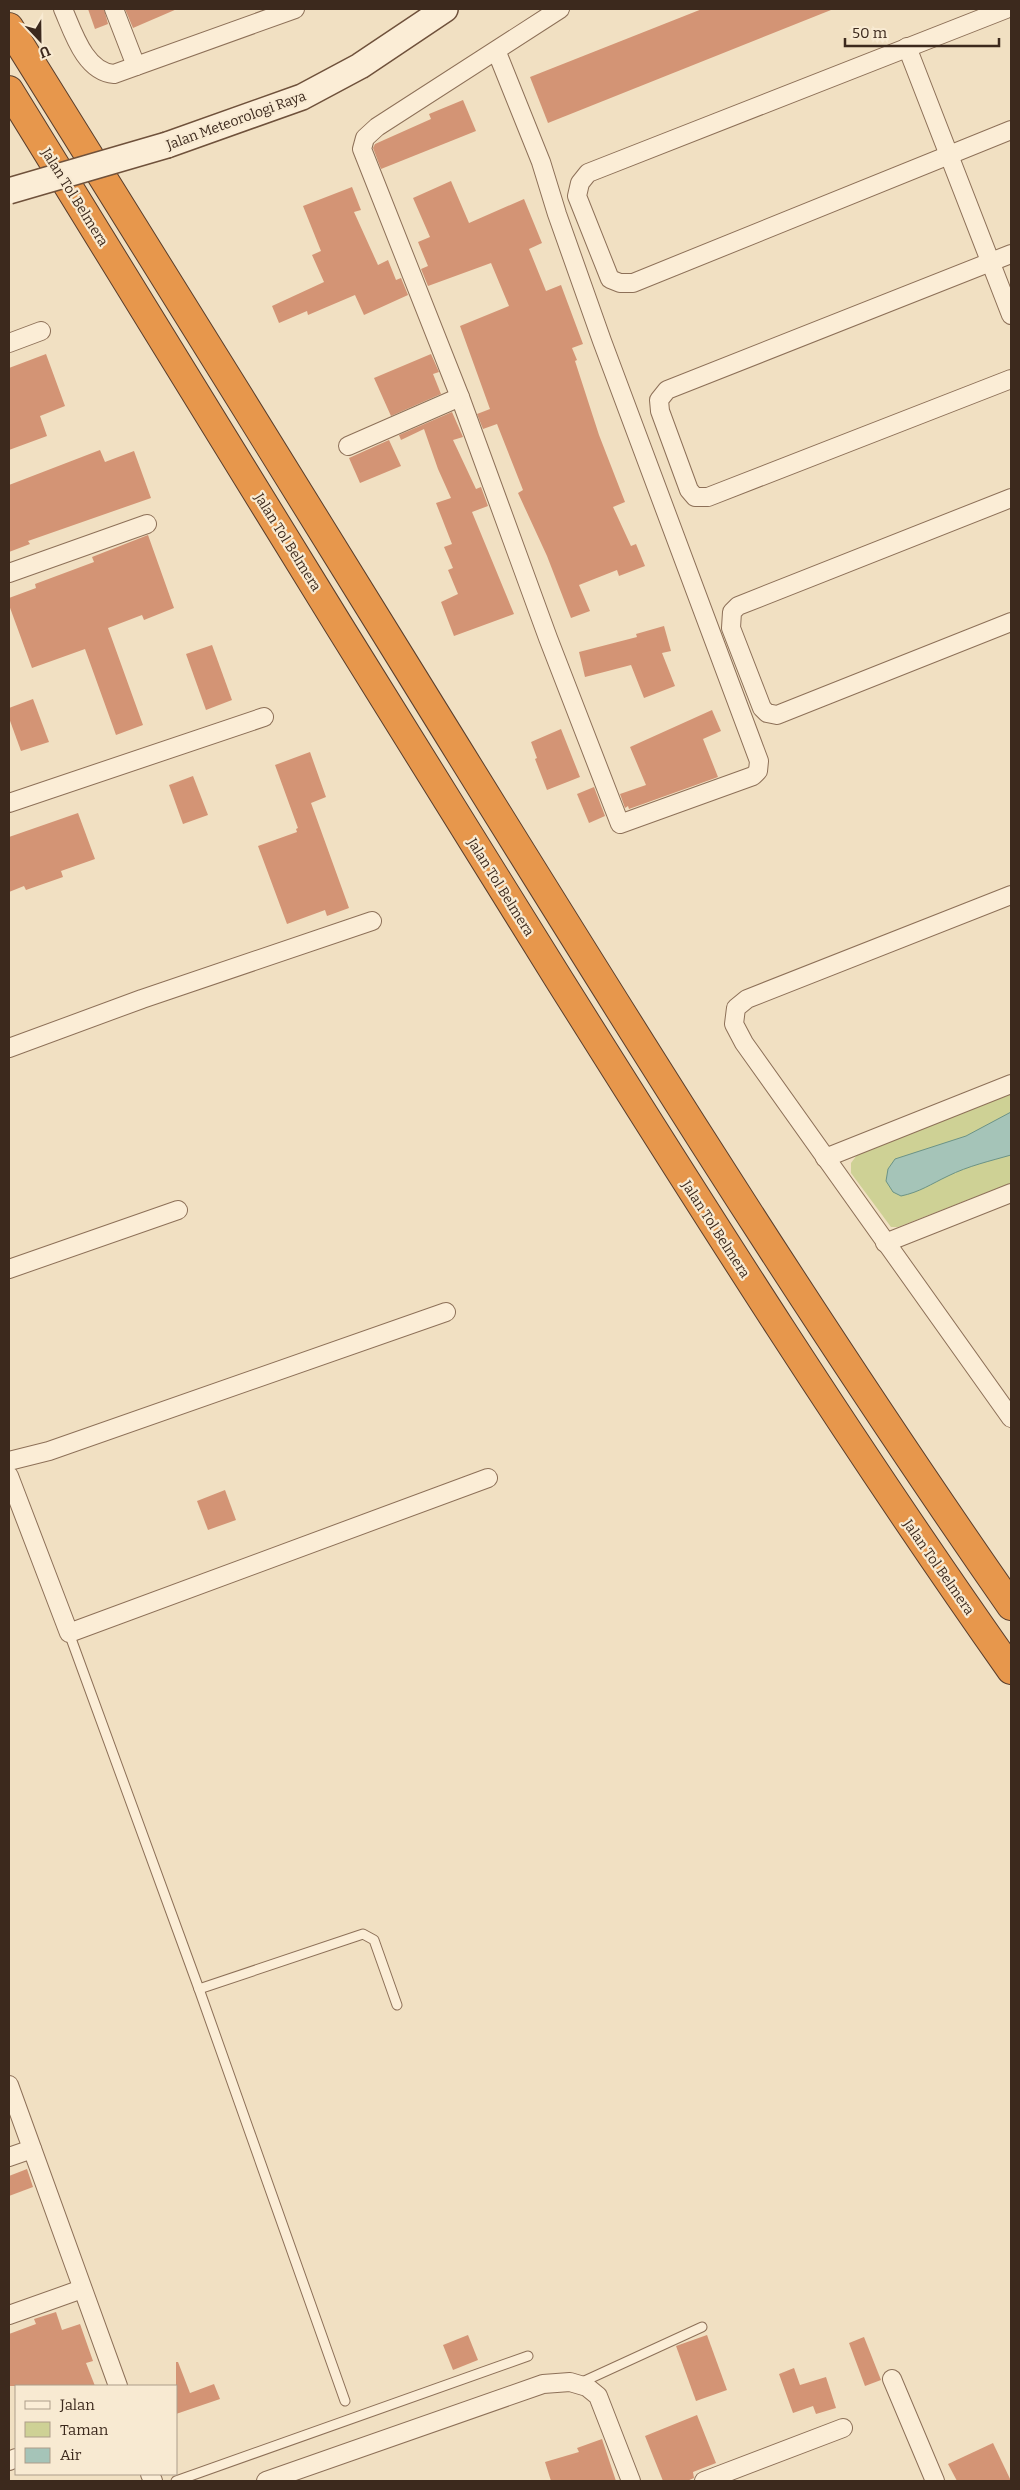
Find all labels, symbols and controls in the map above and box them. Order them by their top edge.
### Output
north arrow [15,15,65,65]
scale bar [845,15,999,47]
text: 50 m [852,24,888,42]
text: U [36,42,53,62]
street label: Jalan Meteorologi Raya [163,87,309,154]
street label: Jalan Tol Belmera [37,144,112,250]
street label: Jalan Tol Belmera [250,489,325,595]
street label: Jalan Tol Belmera [463,834,538,940]
street label: Jalan Tol Belmera [677,1177,754,1281]
street label: Jalan Tol Belmera [899,1516,978,1619]
legend [15,2385,178,2475]
text: Jalan [59,2396,95,2414]
text: Taman [60,2421,109,2439]
text: Air [60,2446,82,2464]

